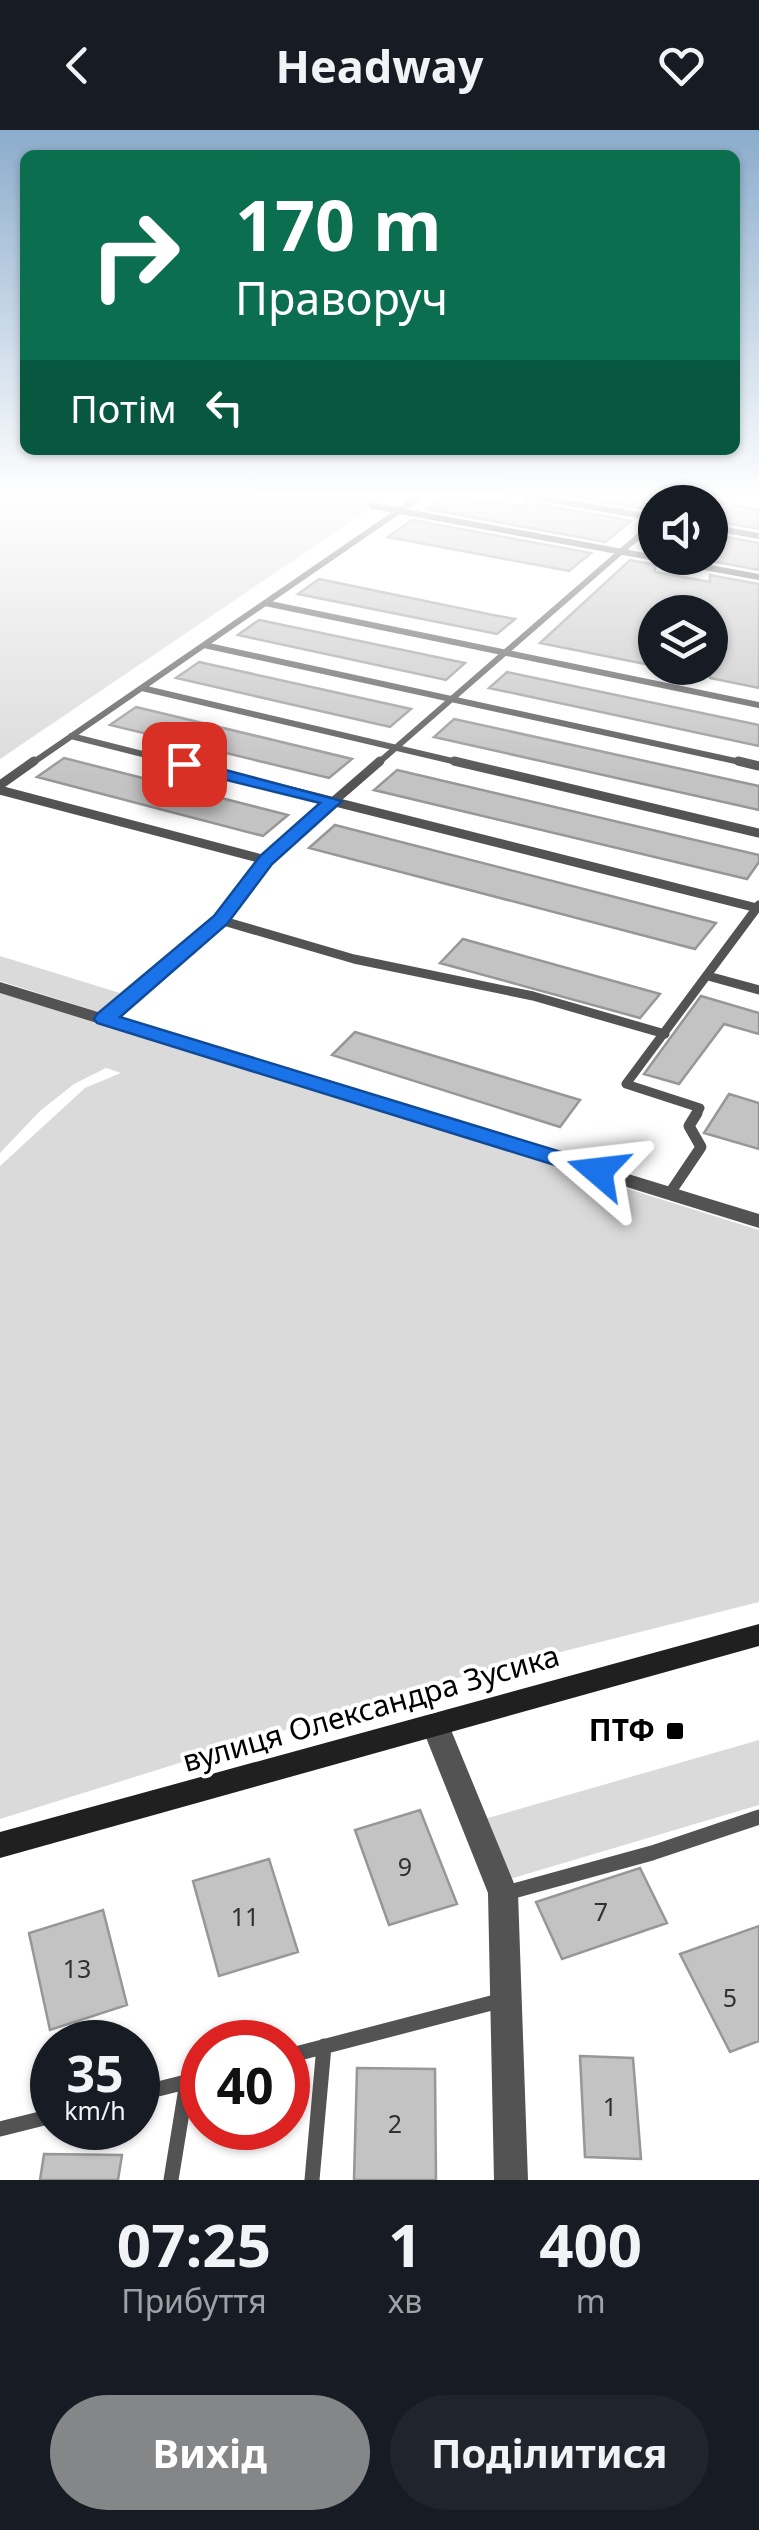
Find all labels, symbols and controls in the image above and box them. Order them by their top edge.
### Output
text: Headway [276,35,483,96]
icon: back [50,38,105,93]
icon: heart [654,38,709,93]
text: 170 m [235,176,442,272]
icon: right [70,190,200,320]
text: Праворуч [235,267,448,328]
icon: left [197,380,252,435]
text: Потім [70,382,177,434]
map controls [638,485,728,685]
button: sound [638,485,728,575]
button: layers [638,595,728,685]
pin [142,722,227,807]
icon: arrive [157,737,212,792]
position arrow [546,1119,650,1223]
street label: вулиця Олександра Зусика [177,1634,564,1781]
place label: ПТФ [589,1709,655,1750]
marker: ПТФ [664,1720,686,1742]
house number: 9 [398,1849,412,1883]
house number: 7 [594,1894,608,1928]
house number: 11 [231,1899,259,1933]
house number: 13 [63,1951,91,1985]
house number: 5 [723,1980,737,2014]
speed limit sign: 40 [180,2020,310,2150]
text: 35 [66,2039,124,2107]
house number: 1 [603,2089,617,2123]
text: km/h [64,2093,126,2127]
house number: 2 [388,2106,402,2140]
text: 07:25 [117,2203,271,2285]
text: 1 [388,2203,422,2285]
text: 400 [539,2203,642,2285]
text: Прибуття [121,2279,267,2322]
text: хв [388,2279,422,2322]
text: m [576,2279,606,2322]
button: Вихід [50,2395,370,2510]
button: Поділитися [390,2395,709,2510]

